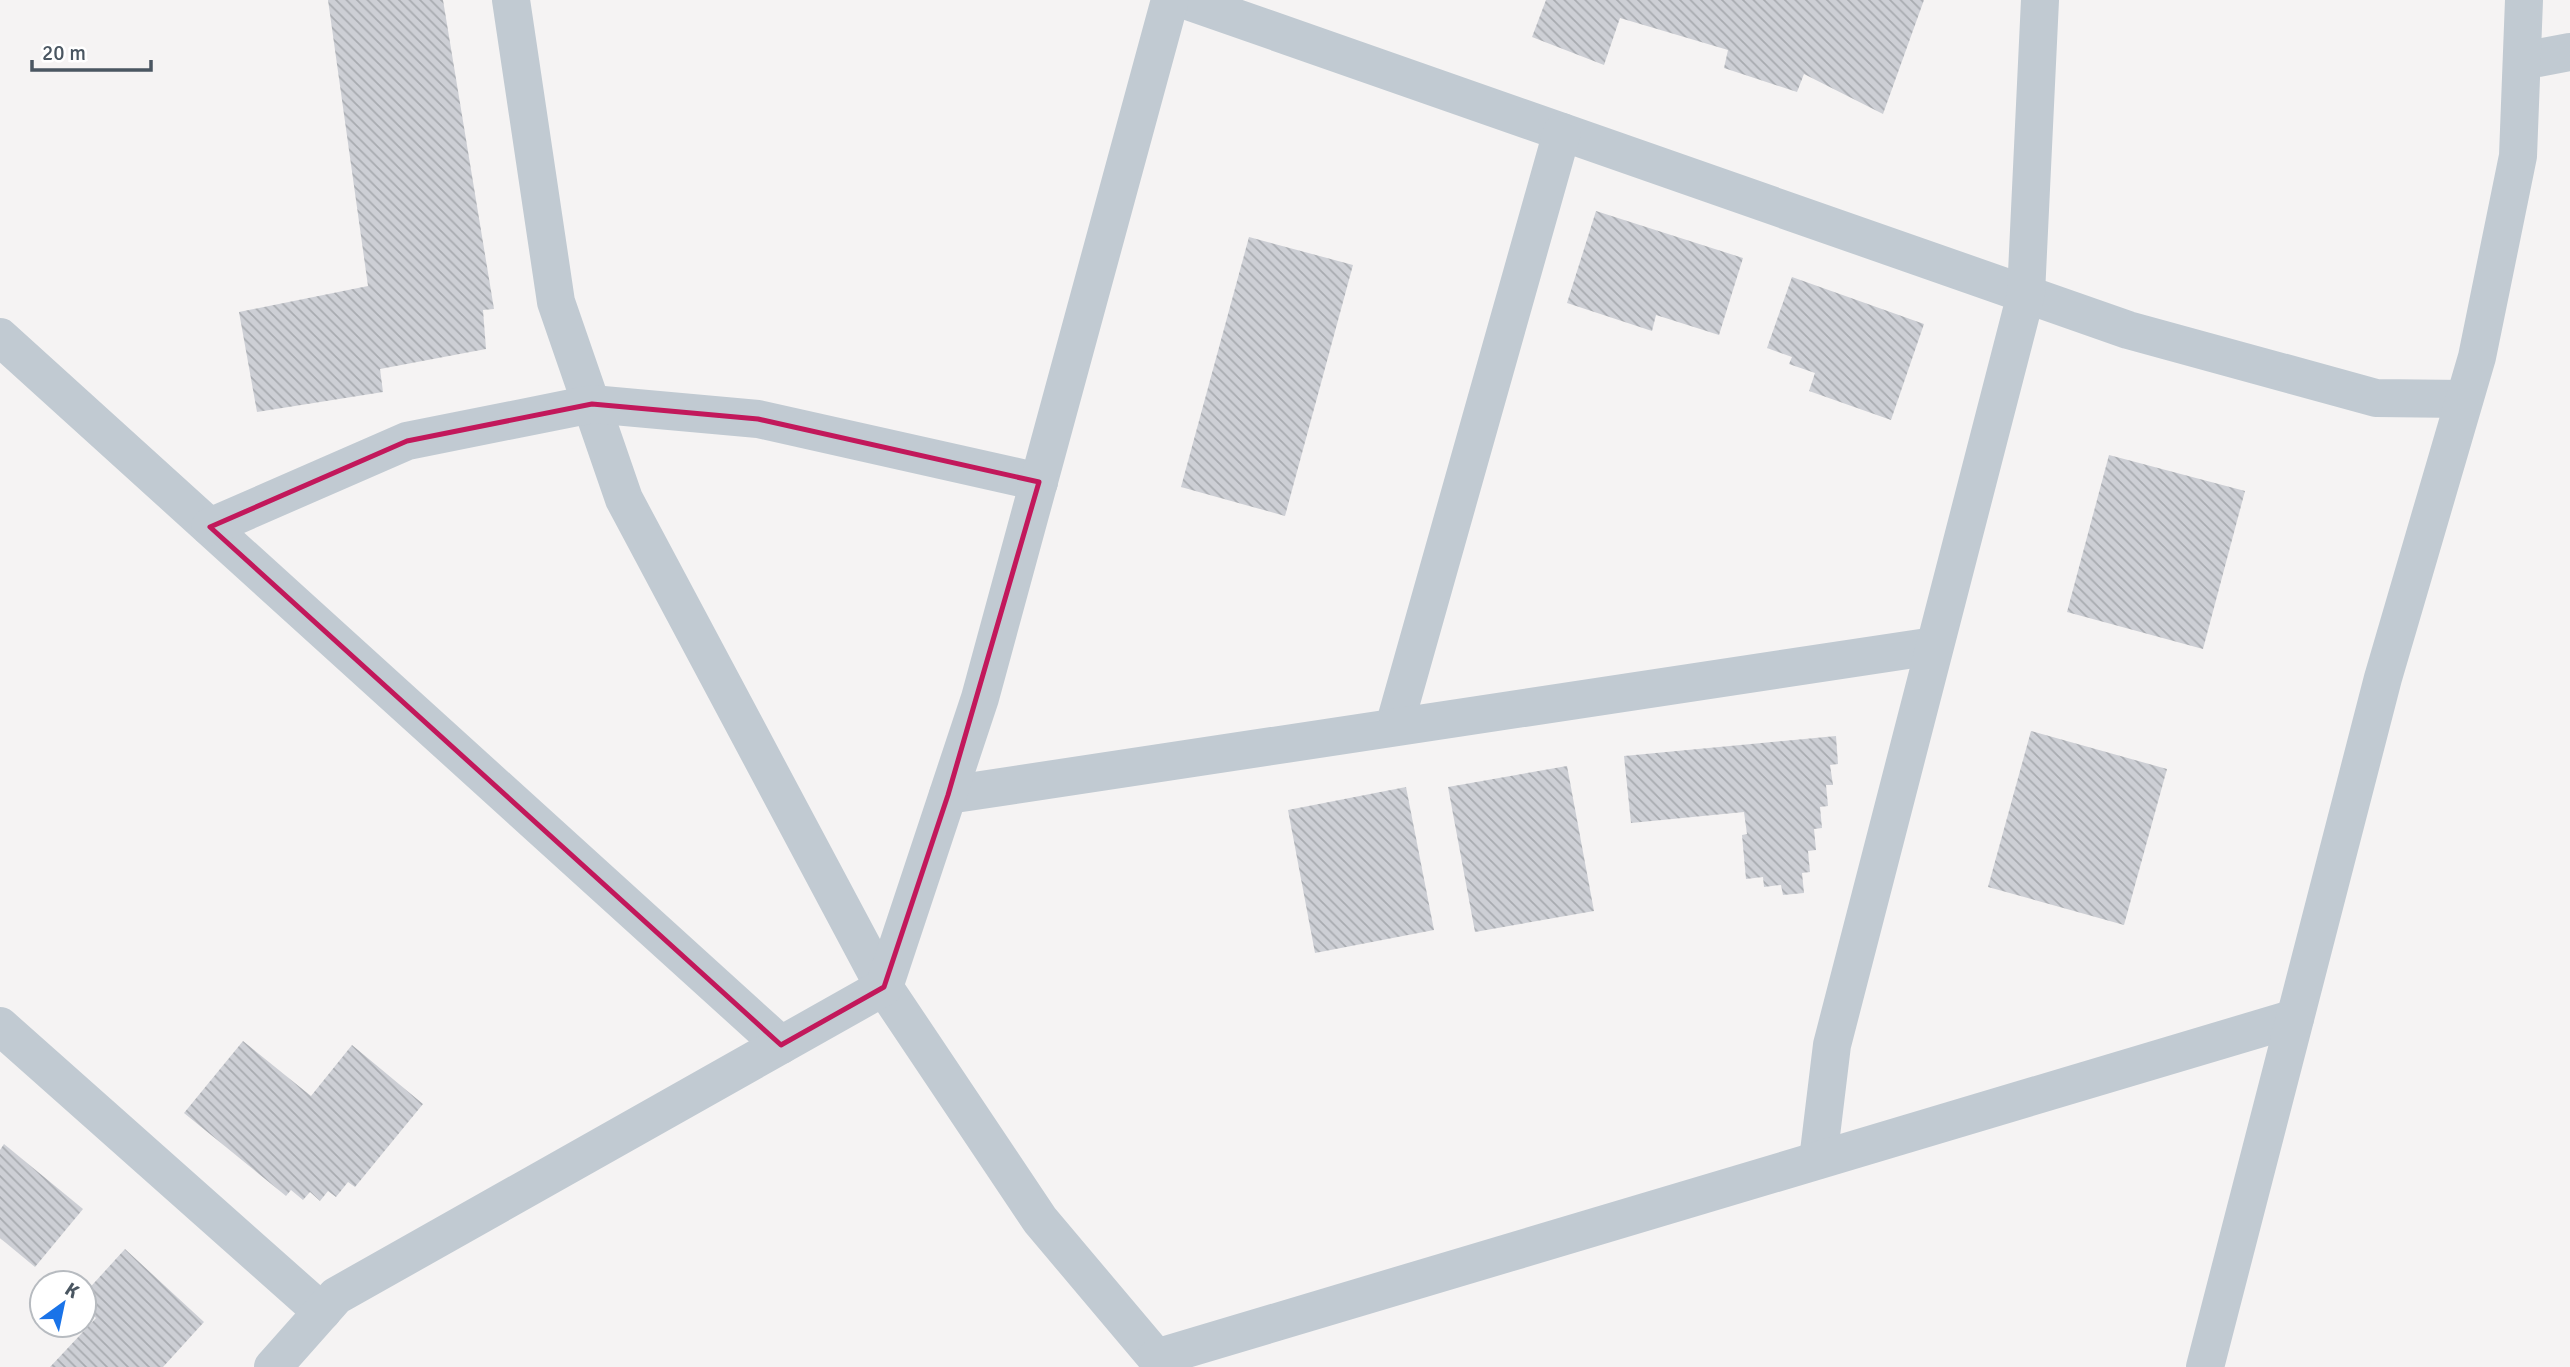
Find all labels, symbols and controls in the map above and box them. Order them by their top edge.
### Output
scale bar [32,28,150,72]
text: 20 m [42,40,86,66]
north arrow [28,1269,98,1339]
text: K [60,1277,83,1304]

